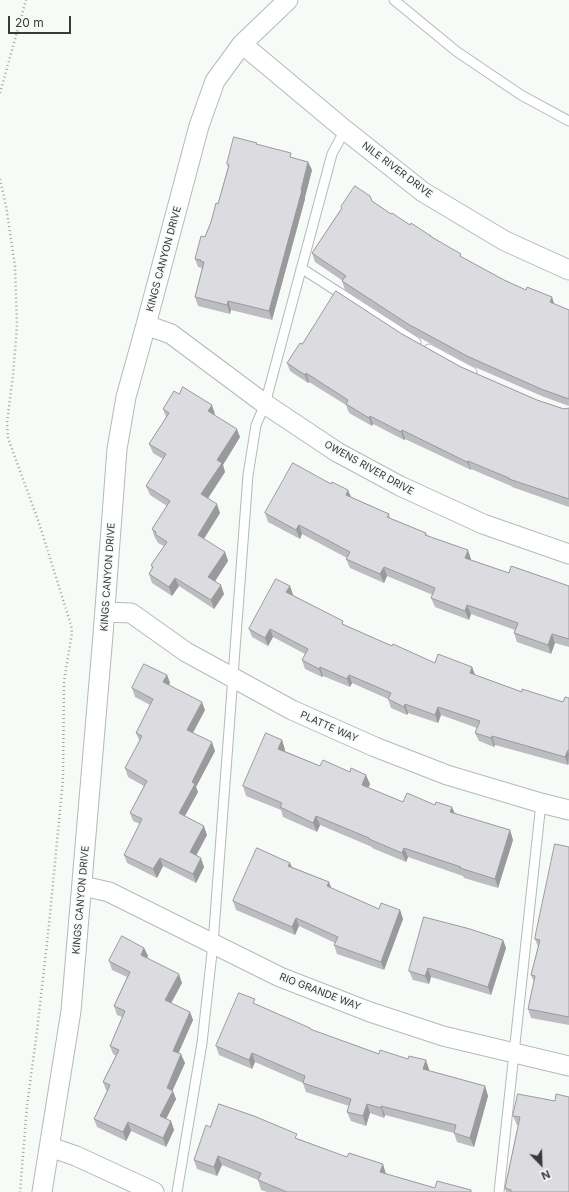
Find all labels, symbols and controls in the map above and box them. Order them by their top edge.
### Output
scale bar [10,8,73,34]
text: 20 m [15,15,44,30]
street label: NILE RIVER DRIVE [359,140,435,200]
street label: KINGS CANYON DRIVE [144,205,184,313]
street label: OWENS RIVER DRIVE [322,438,416,498]
street label: KINGS CANYON DRIVE [98,522,118,632]
street label: PLATTE WAY [298,709,360,745]
street label: KINGS CANYON DRIVE [70,845,92,955]
street label: RIO GRANDE WAY [278,971,362,1013]
north arrow [521,1144,561,1184]
text: N [539,1167,552,1183]

